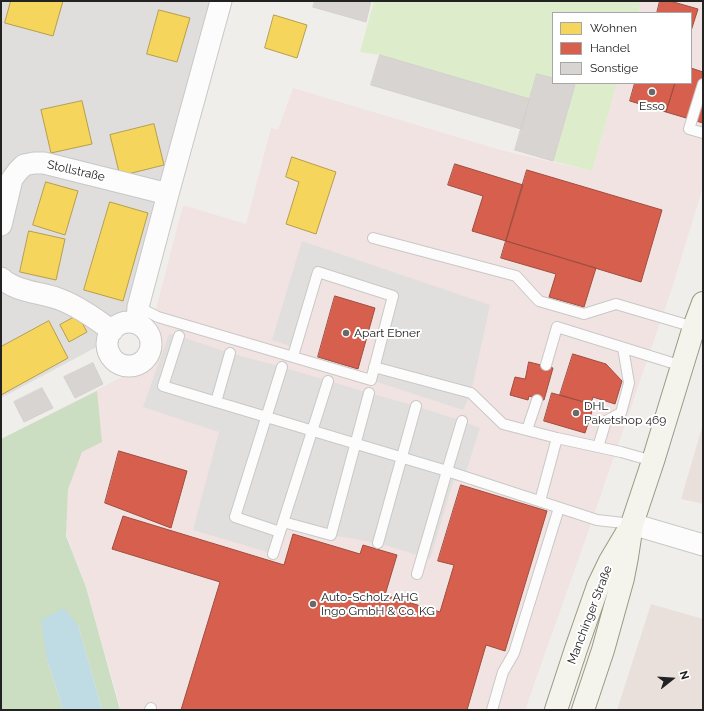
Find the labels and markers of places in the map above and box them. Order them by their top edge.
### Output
marker: Esso [647,87,657,97]
place label: Esso [639,99,665,113]
place label: Apart Ebner [354,326,420,340]
marker: Apart Ebner [341,328,351,338]
place label: DHL Paketshop 469 [584,399,666,427]
marker: DHL Paketshop 469 [571,408,581,418]
place label: Auto-Scholz AHG Ingo GmbH & Co. KG [321,590,435,618]
marker: Auto-Scholz AHG Ingo GmbH & Co. KG [308,599,318,609]

